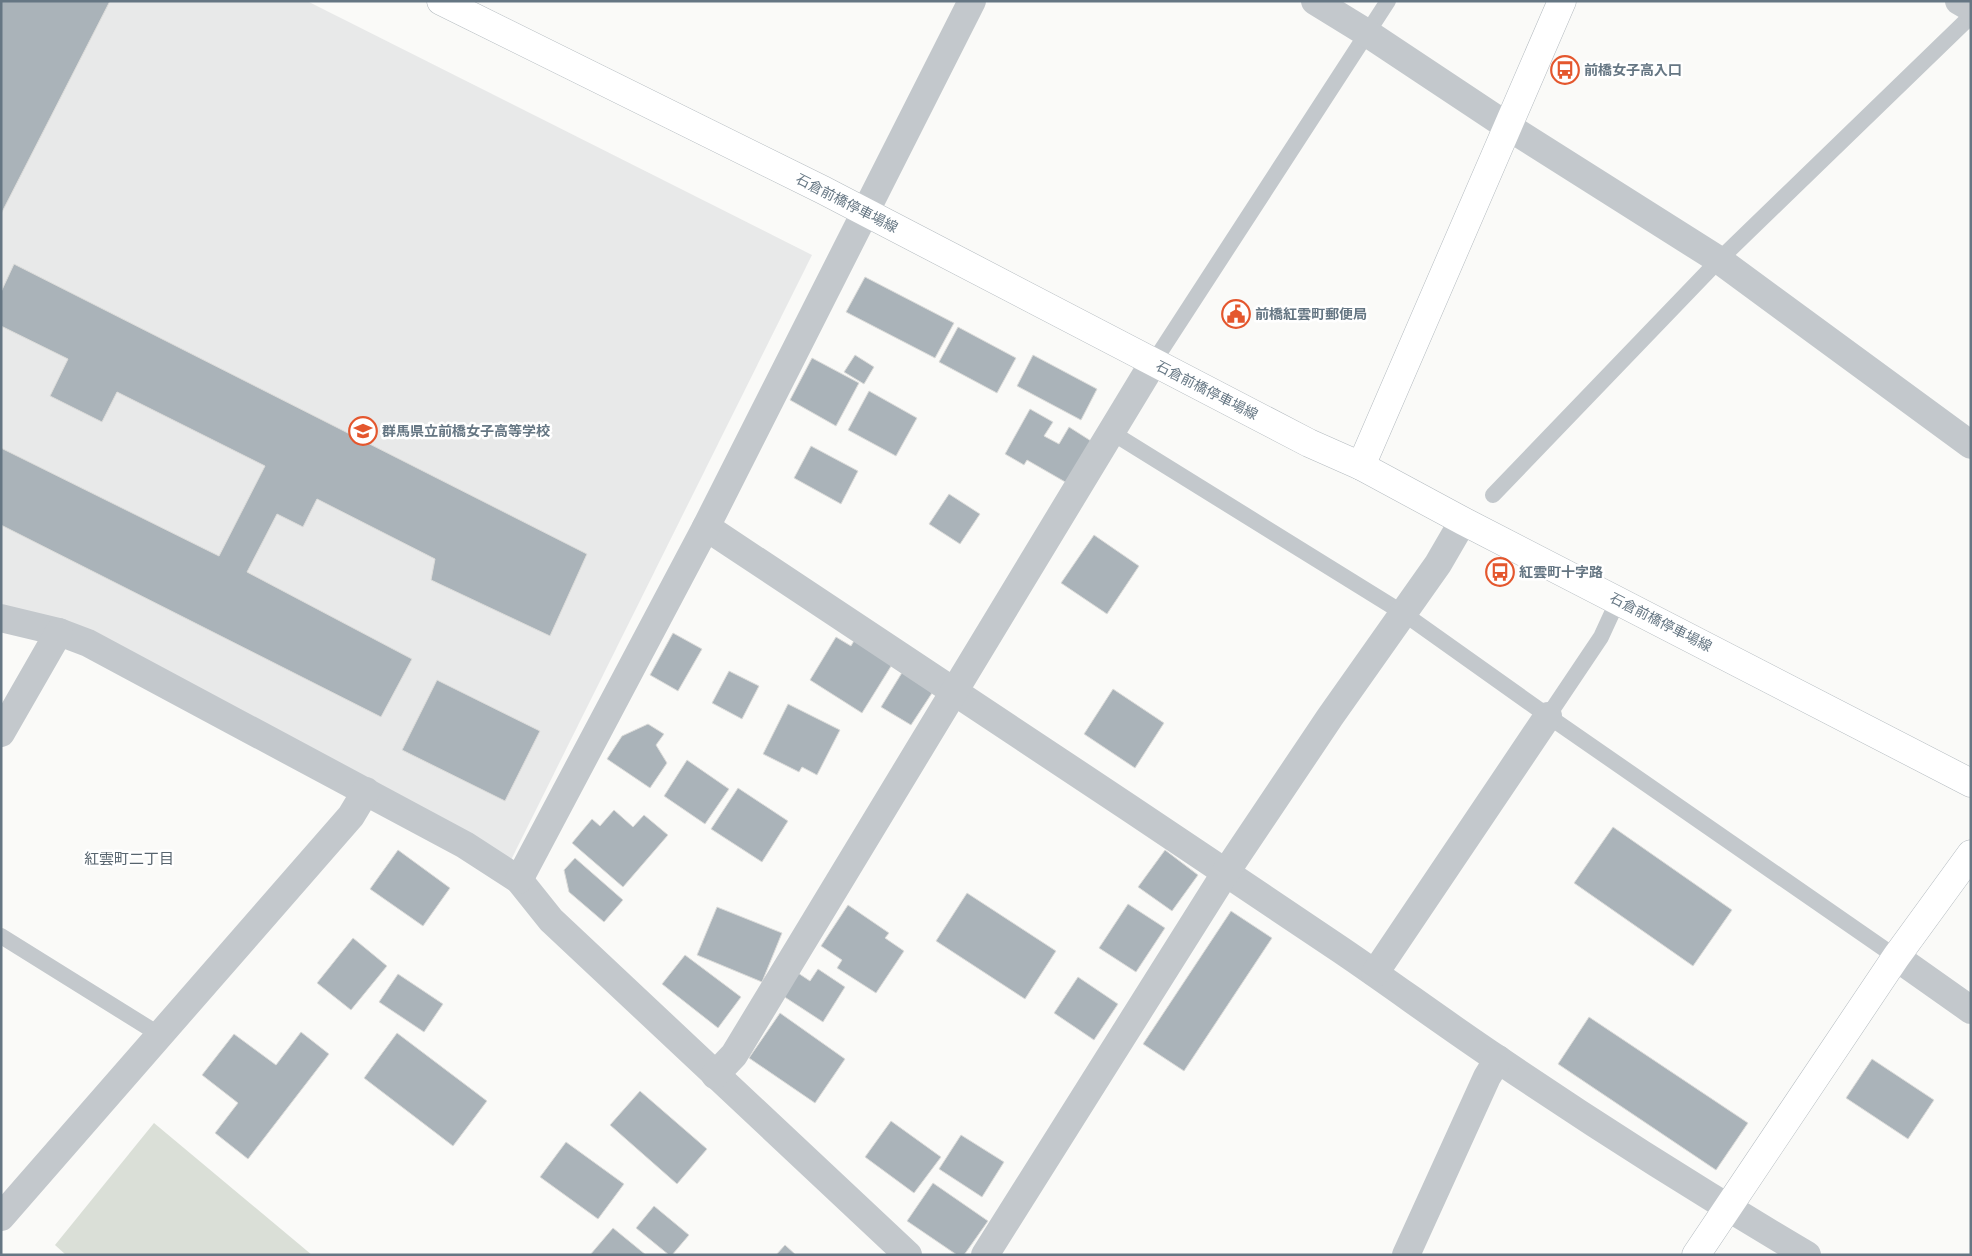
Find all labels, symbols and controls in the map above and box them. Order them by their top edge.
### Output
bus stop icon: 前橋女子高入口 [1550,55,1580,85]
place label: 前橋女子高入口 [1584,62,1682,79]
street label: 石倉前橋停車場線 [793,170,901,236]
public building icon: 前橋紅雲町郵便局 [1221,299,1251,329]
place label: 前橋紅雲町郵便局 [1255,306,1367,323]
street label: 石倉前橋停車場線 [1153,357,1261,423]
school or university icon: 群馬県立前橋女子高等学校 [348,416,378,446]
place label: 群馬県立前橋女子高等学校 [382,423,550,440]
bus stop icon: 紅雲町十字路 [1485,557,1515,587]
place label: 紅雲町十字路 [1519,564,1603,581]
street label: 石倉前橋停車場線 [1607,589,1715,655]
district label: 紅雲町二丁目 [84,850,174,868]

